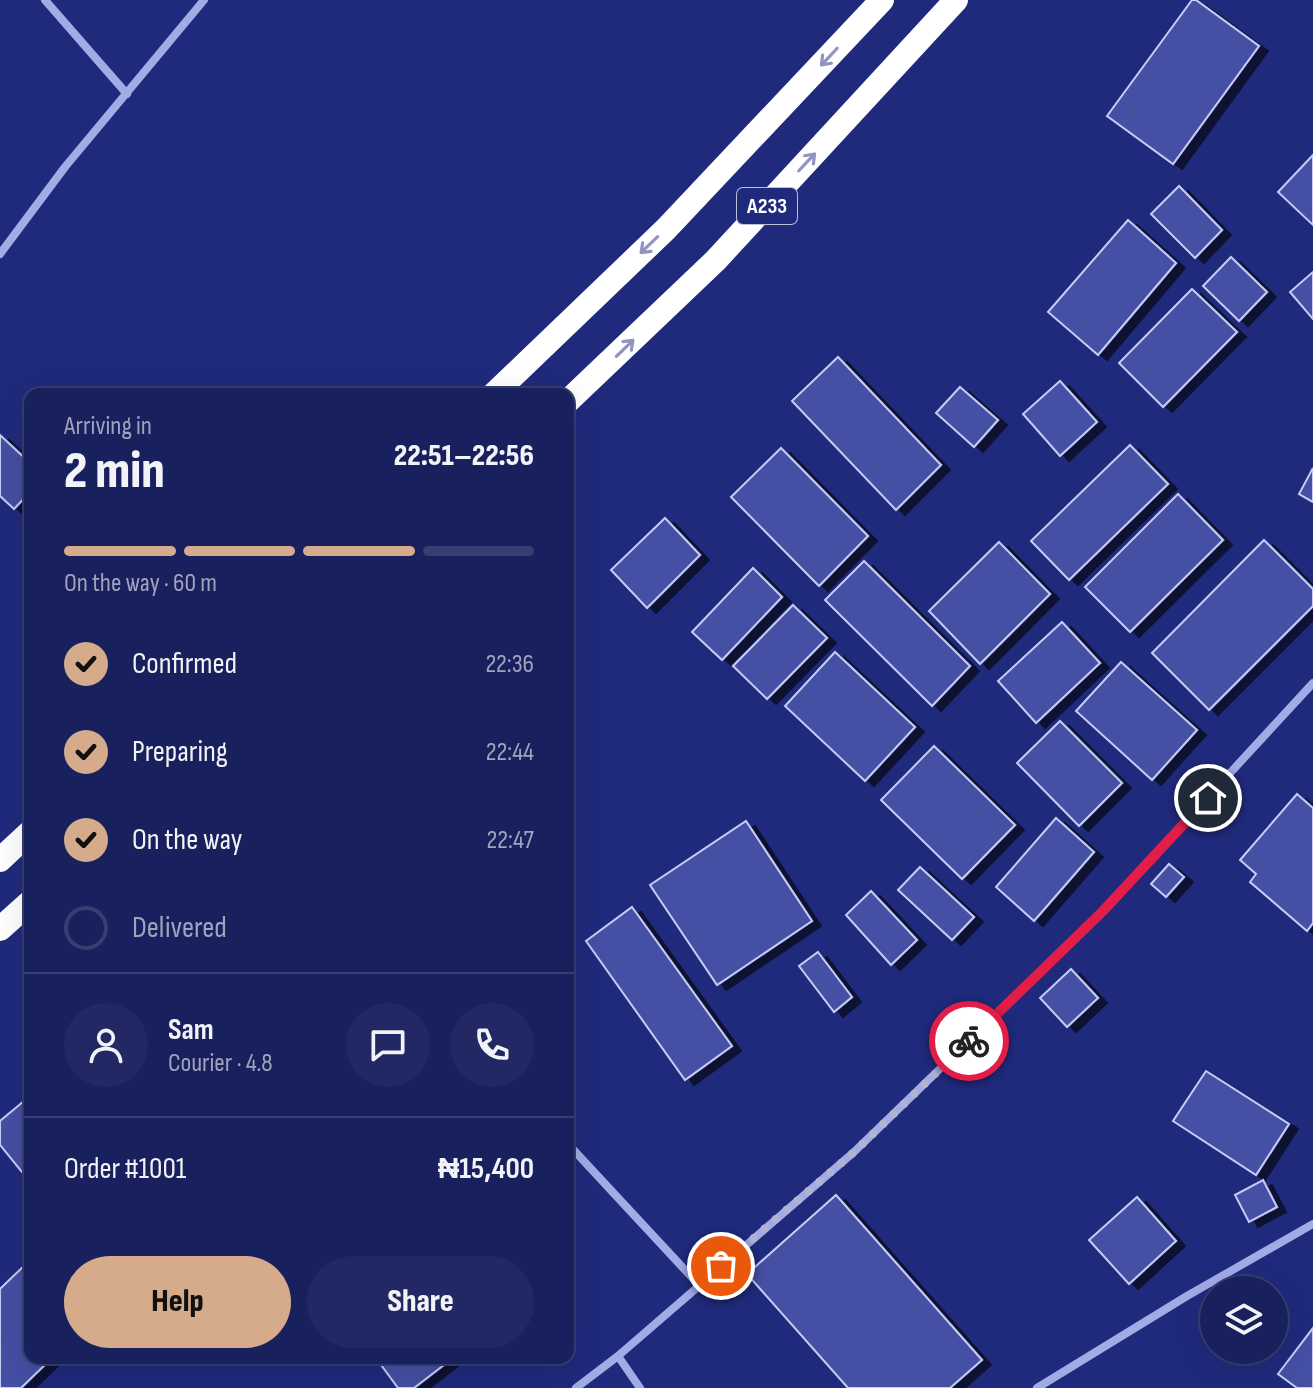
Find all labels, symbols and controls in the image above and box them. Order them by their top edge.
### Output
one-way arrow [819,47,838,67]
one-way arrow [797,153,815,173]
road number: A233 [737,188,797,224]
one-way arrow [640,235,659,254]
one-way arrow [614,339,634,357]
text: Arriving in [64,411,152,442]
text: 22:51–22:56 [394,438,534,474]
text: 2 min [64,440,165,503]
text: On the way · 60 m [64,568,217,599]
icon: check [64,642,108,686]
text: Confirmed [132,646,237,682]
text: 22:36 [485,649,534,680]
icon: check [64,730,108,774]
text: Preparing [132,734,228,770]
text: 22:44 [486,737,534,768]
pin [1174,764,1242,832]
icon: home [1186,776,1230,820]
icon: check [64,818,108,862]
text: On the way [132,822,242,858]
text: 22:47 [487,825,534,856]
text: Delivered [132,910,227,946]
courier [929,1001,1009,1081]
button: person [64,1003,148,1087]
button: chat [346,1003,430,1087]
button: phone [450,1003,534,1087]
text: Sam [168,1012,214,1048]
icon: bike [947,1019,991,1063]
text: Courier · 4.8 [168,1048,273,1079]
text: Order #1001 [64,1151,186,1187]
text: ₦15,400 [438,1151,534,1187]
pin [687,1232,755,1300]
icon: bag [699,1244,743,1288]
button: Help [64,1256,291,1348]
button: Share [307,1256,534,1348]
map controls [1200,1276,1288,1364]
button: layers [1200,1276,1288,1364]

